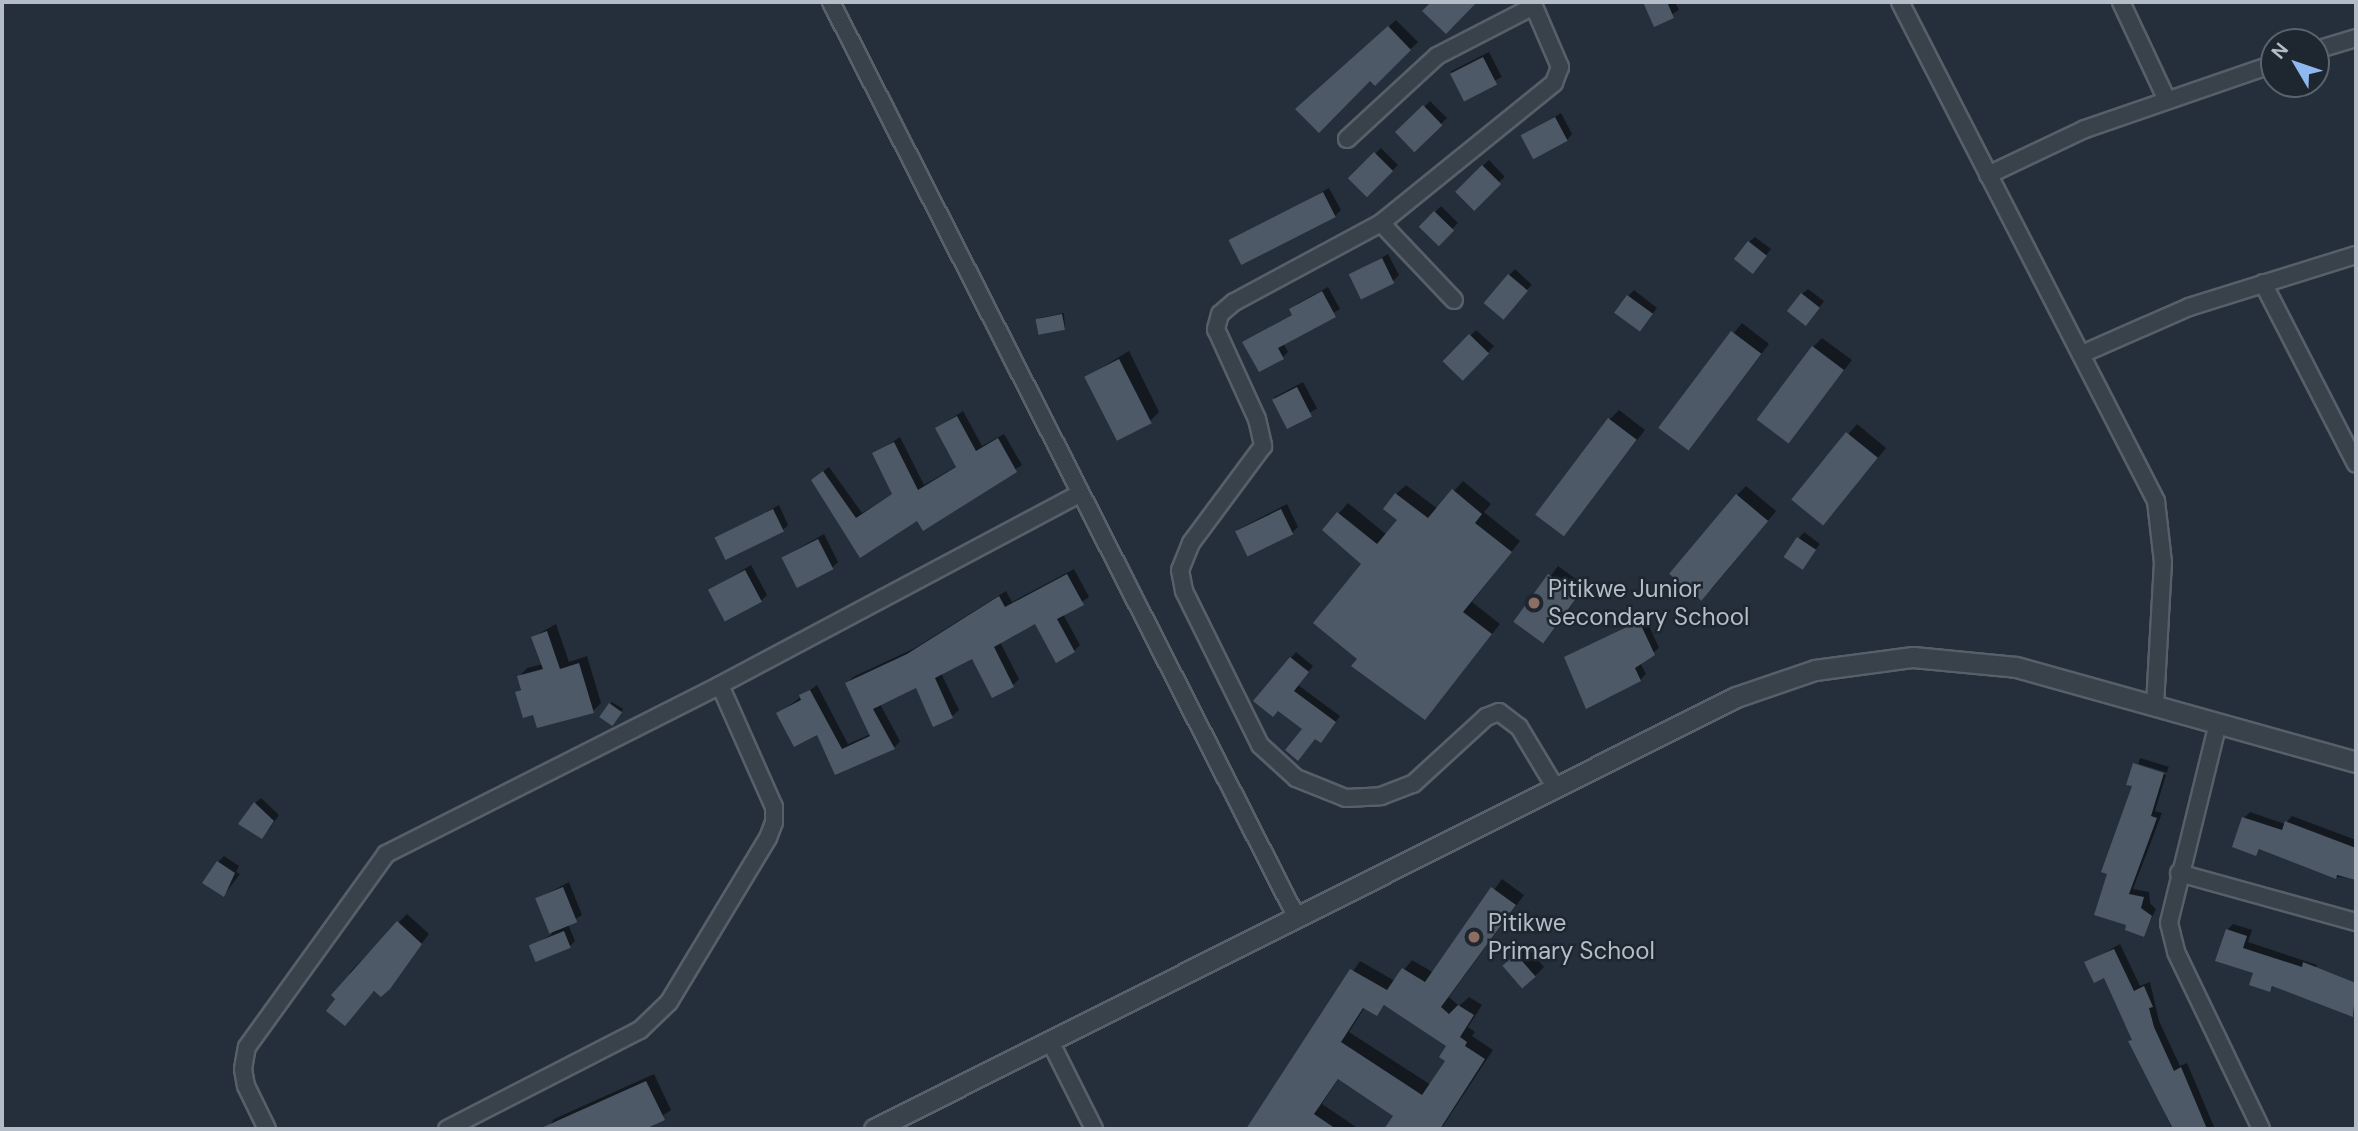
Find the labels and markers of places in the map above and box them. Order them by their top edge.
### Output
place label: Pitikwe Junior Secondary School [1548,575,1749,631]
marker: Pitikwe Junior Secondary School [1526,595,1542,611]
place label: Pitikwe Primary School [1488,909,1655,965]
marker: Pitikwe Primary School [1466,929,1482,945]

